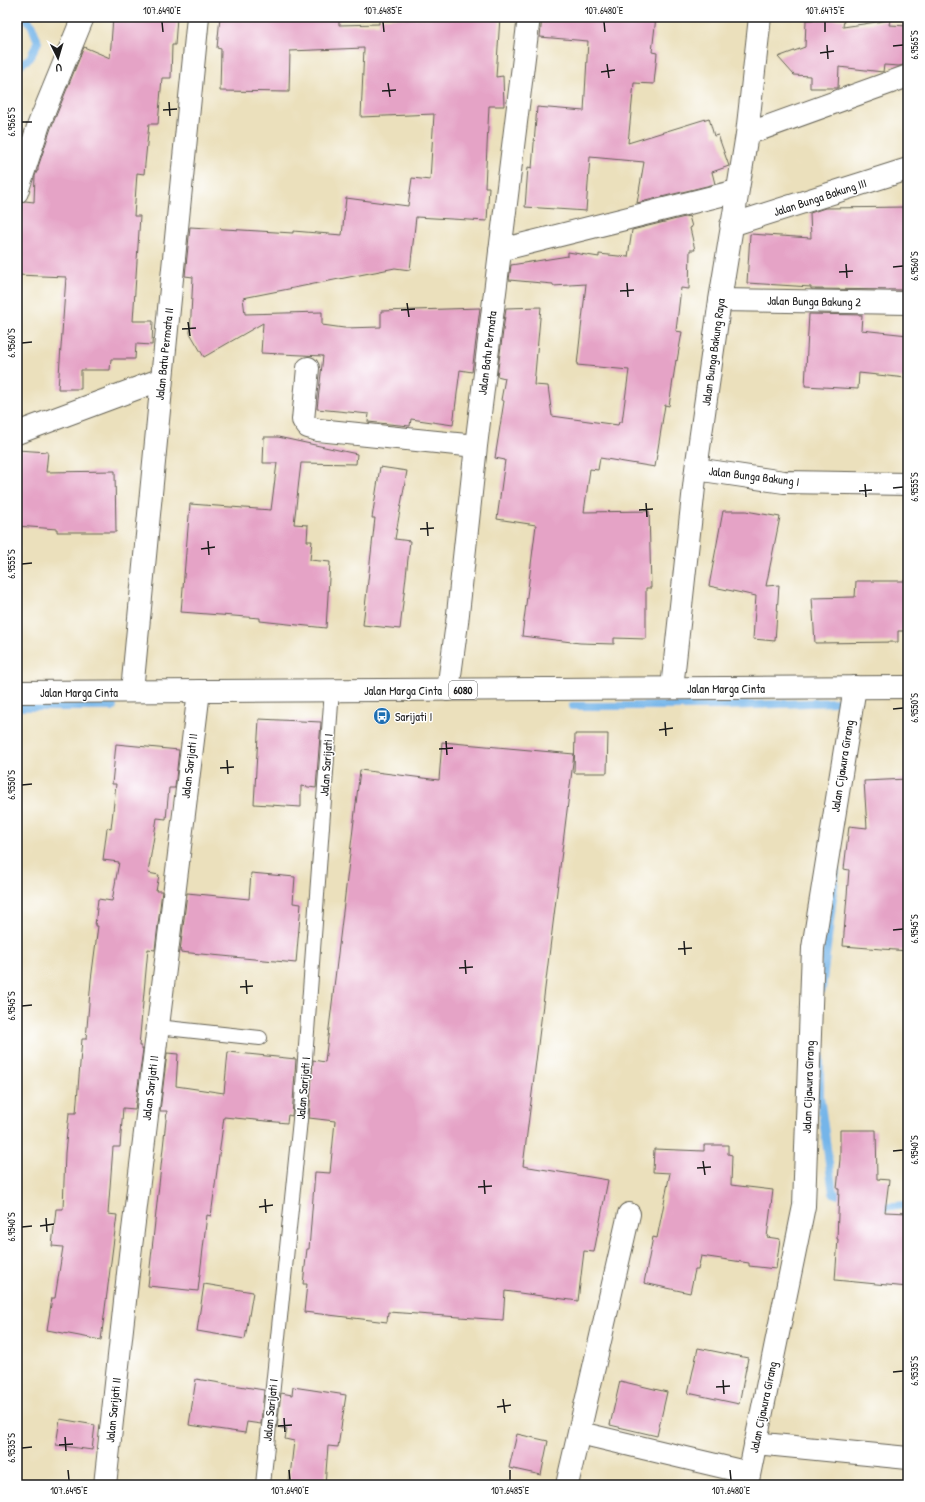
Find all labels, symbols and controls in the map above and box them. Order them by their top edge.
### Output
text: 107.6490°E [143,4,181,17]
text: 107.6485°E [364,4,403,17]
text: 107.6480°E [585,4,624,17]
text: 107.6475°E [806,4,845,17]
text: 6.9565°S [908,30,921,60]
north arrow [38,38,78,78]
text: U [55,61,63,75]
text: 6.9565°S [5,107,18,137]
street label: Jalan Bunga Bakung III [771,174,869,220]
text: 6.9560°S [908,251,921,281]
street label: Jalan Bunga Bakung 2 [767,292,862,310]
street label: Jalan Bunga Bakung Raya [697,297,729,407]
street label: Jalan Batu Permata II [151,307,177,401]
street label: Jalan Batu Permata [473,310,501,396]
text: 6.9560°S [5,328,18,358]
street label: Jalan Bunga Bakung I [708,462,800,490]
text: 6.9555°S [908,472,921,502]
text: 6.9555°S [5,549,18,579]
street label: Jalan Marga Cinta [687,680,765,697]
road number: 6080 [449,681,477,699]
street label: Jalan Marga Cinta [364,682,442,699]
street label: Jalan Marga Cinta [40,684,118,701]
text: 6.9550°S [908,693,921,723]
bus stop icon: Sarijati I [372,706,392,726]
place label: Sarijati I [395,708,432,725]
street label: Jalan Cijawura Girang [826,719,858,813]
street label: Jalan Sarijati II [177,732,201,800]
street label: Jalan Sarijati I [315,733,337,797]
text: 6.9550°S [5,770,18,800]
text: 6.9545°S [908,914,921,943]
text: 6.9545°S [5,991,18,1020]
street label: Jalan Cijawura Girang [798,1040,818,1134]
street label: Jalan Sarijati II [138,1054,162,1122]
street label: Jalan Sarijati I [292,1056,314,1120]
text: 6.9540°S [908,1135,921,1165]
text: 6.9540°S [5,1212,18,1242]
text: 6.9535°S [908,1356,921,1386]
street label: Jalan Cijawura Girang [745,1360,781,1454]
street label: Jalan Sarijati II [101,1377,125,1443]
street label: Jalan Sarijati I [258,1378,282,1442]
text: 6.9535°S [5,1433,18,1463]
text: 107.6495°E [50,1484,88,1497]
text: 107.6490°E [271,1484,309,1497]
text: 107.6485°E [491,1484,530,1497]
text: 107.6480°E [712,1484,751,1497]

